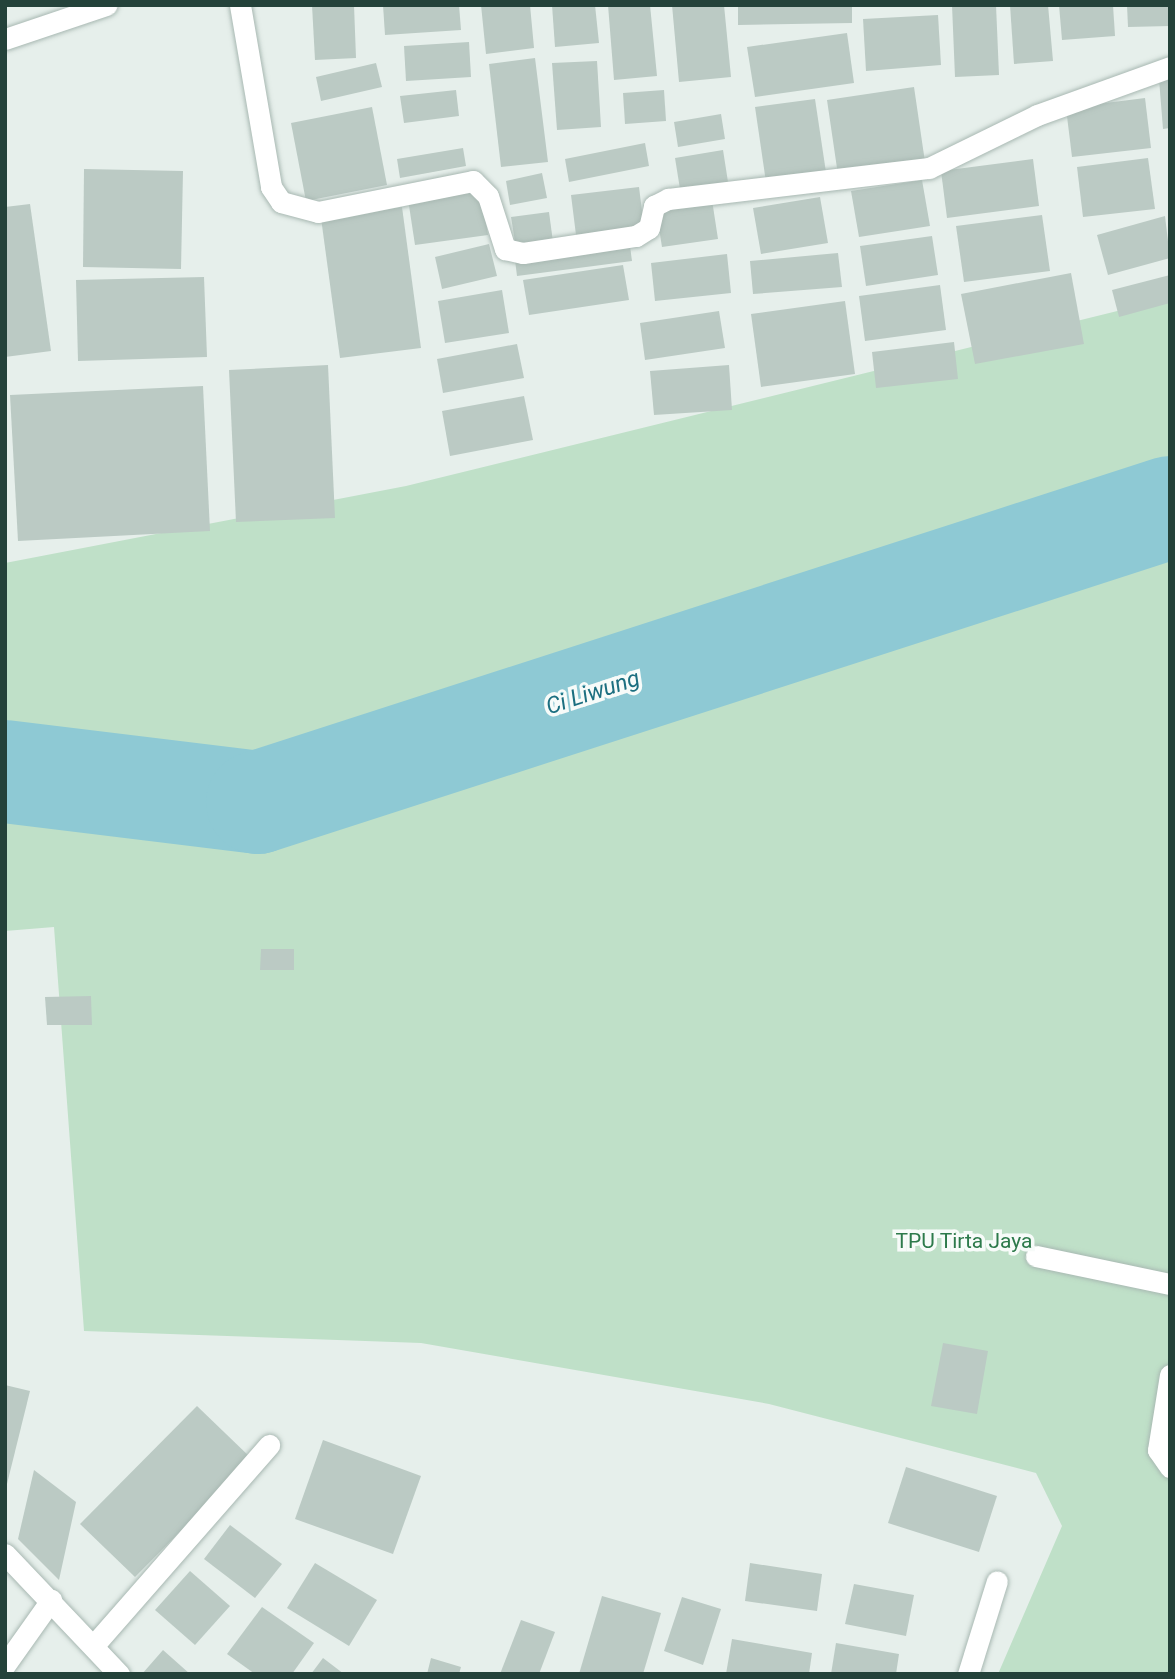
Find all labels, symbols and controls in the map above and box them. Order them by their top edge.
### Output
water label: Ci Liwung [543,665,643,721]
park label: TPU Tirta Jaya [895,1228,1033,1254]

